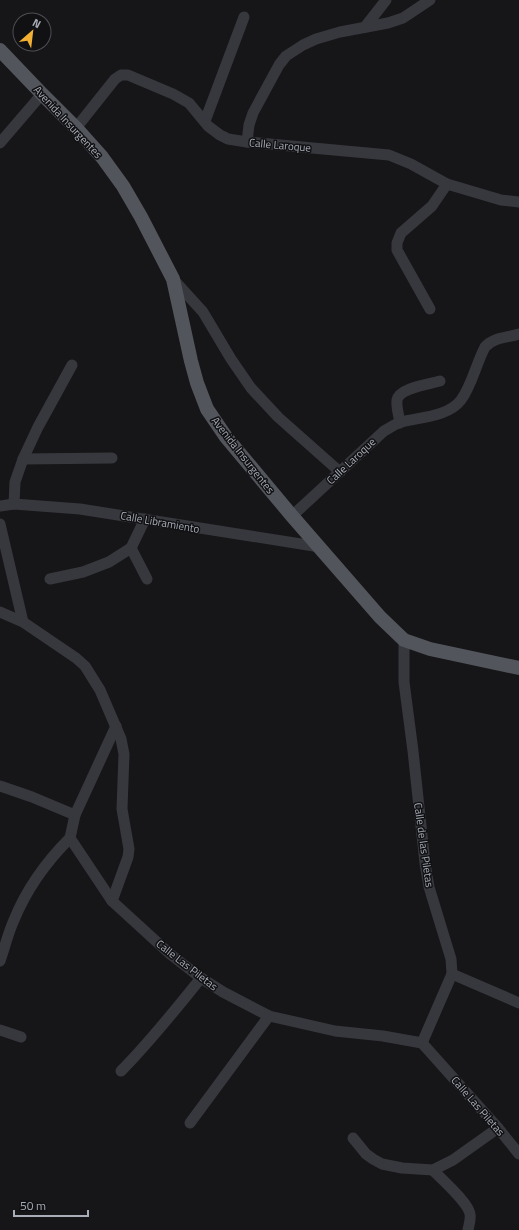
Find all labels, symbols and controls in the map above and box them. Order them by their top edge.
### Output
north arrow [12,12,52,52]
text: N [30,14,44,32]
street label: Avenida Insurgentes [30,82,106,162]
street label: Calle Laroque [248,134,312,156]
street label: Avenida Insurgentes [208,413,278,497]
street label: Calle Laroque [323,434,379,488]
street label: Calle Libramiento [119,507,201,537]
street label: Calle de las Piletas [410,802,438,888]
street label: Calle Las Piletas [153,936,221,994]
street label: Calle Las Piletas [448,1073,508,1139]
scale bar [14,1192,88,1218]
text: 50 m [20,1196,46,1215]

